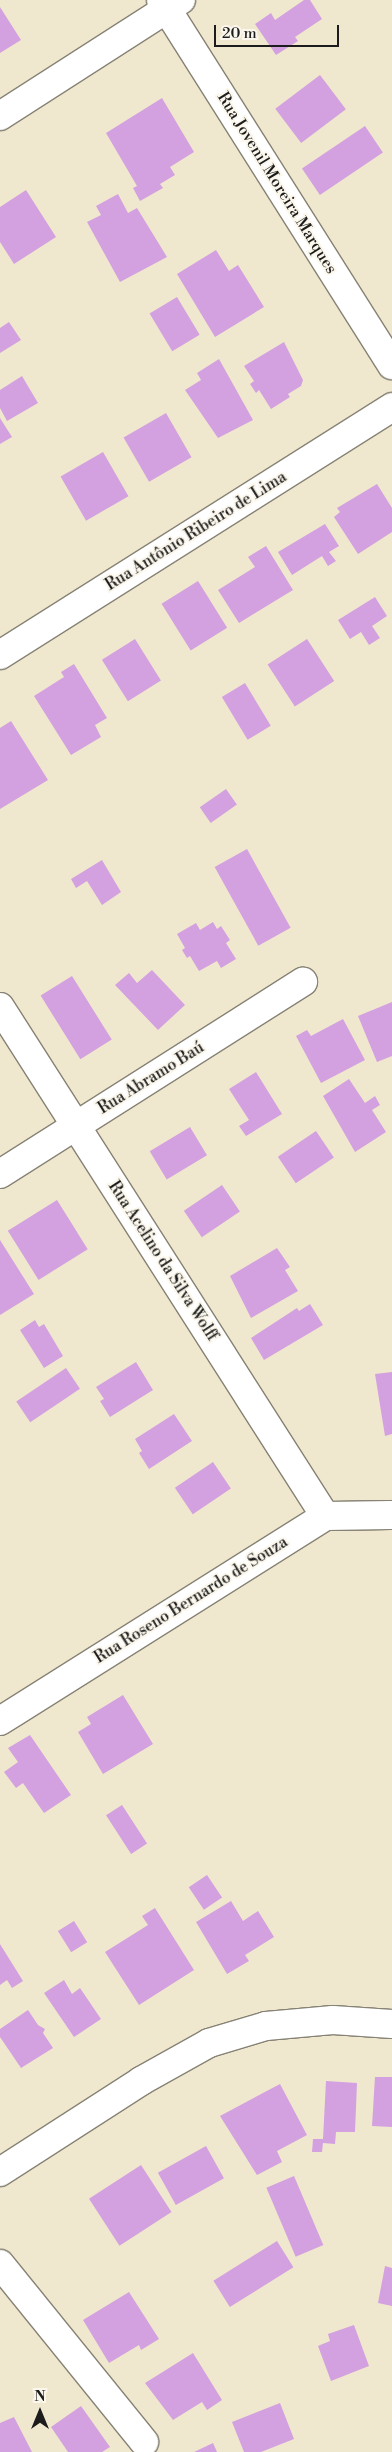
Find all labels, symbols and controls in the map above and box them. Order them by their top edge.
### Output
scale bar [217,15,342,47]
text: 20 m [222,24,257,43]
street label: Rua Jovenil Moreira Marques [213,89,341,277]
street label: Rua Antônio Ribeiro de Lima [102,467,290,595]
street label: Rua Abramo Baú [95,1038,207,1118]
street label: Rua Acelino da Silva Wolff [104,1177,222,1345]
street label: Rua Roseno Bernardo de Souza [91,1532,291,1668]
north arrow [15,2387,65,2437]
text: N [34,2388,46,2406]

